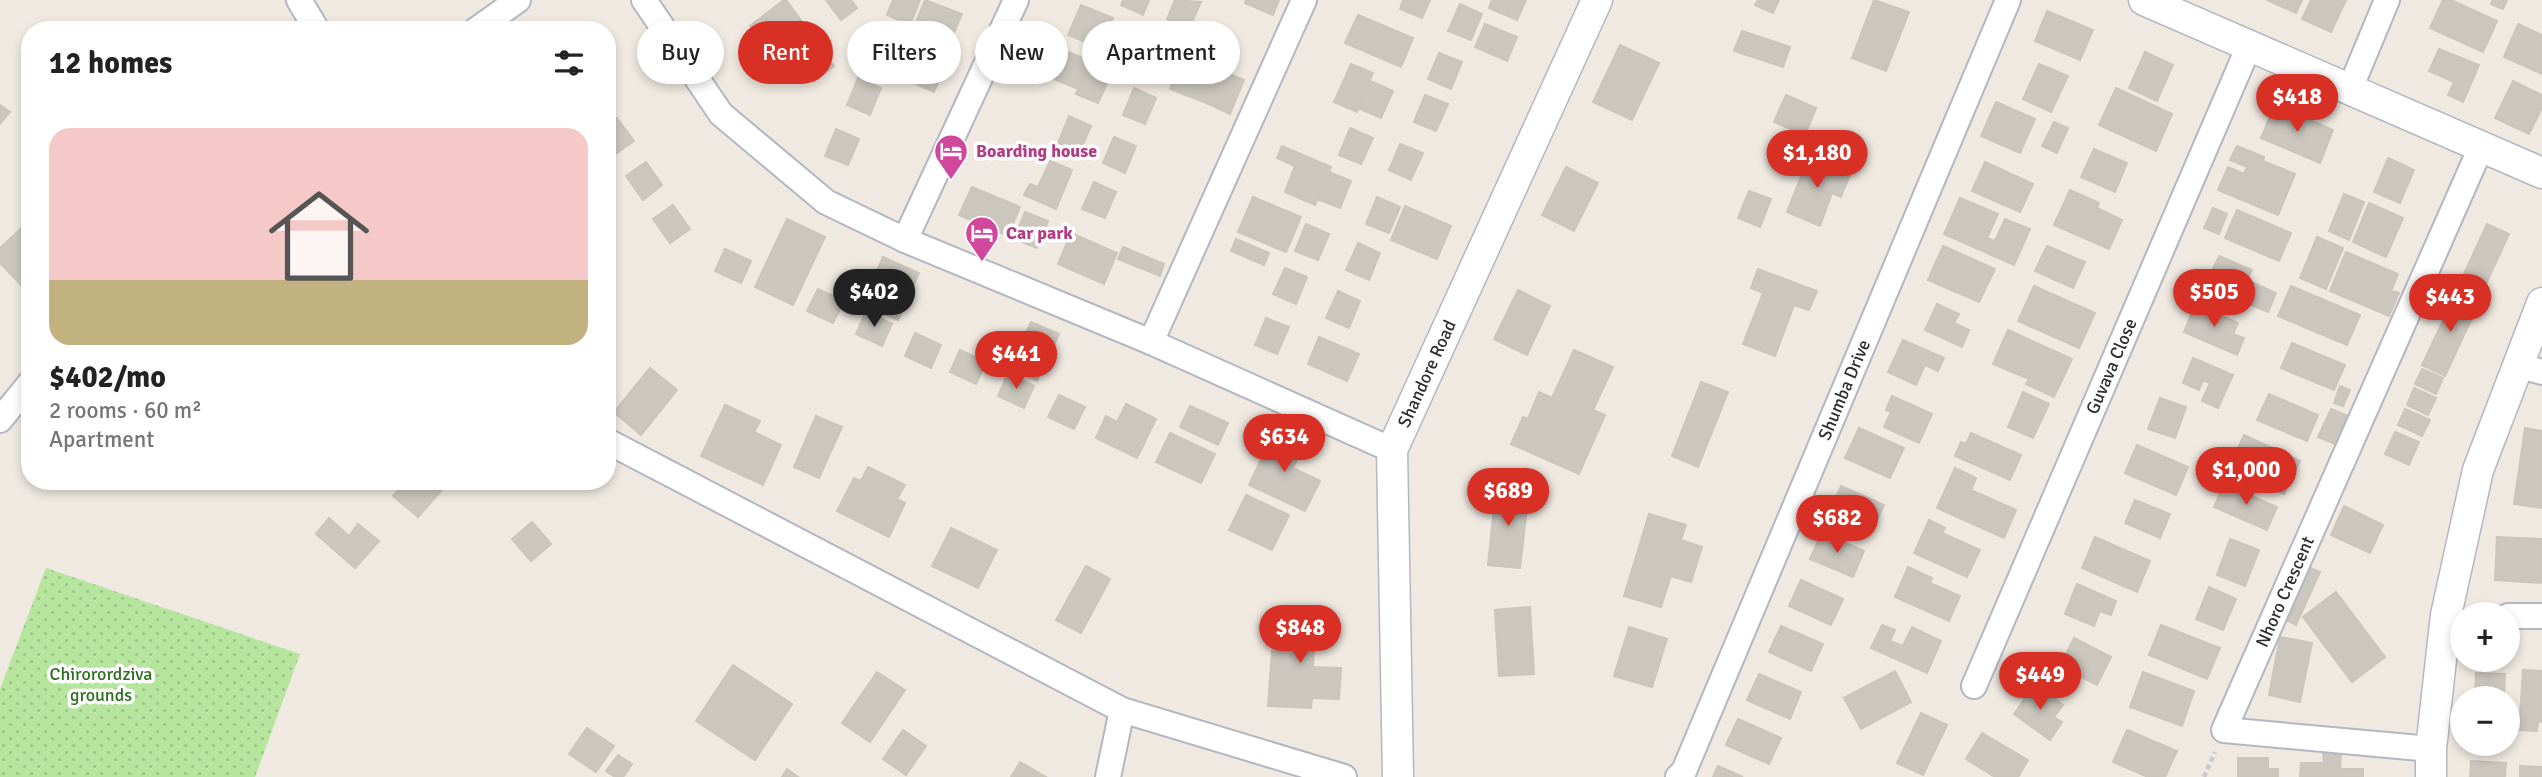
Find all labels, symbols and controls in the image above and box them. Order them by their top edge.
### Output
chip: Buy [637,21,724,84]
chip: Rent [738,21,833,84]
chip: Filters [847,21,961,84]
chip: New [975,21,1068,84]
chip: Apartment [1082,21,1240,84]
icon: filters [550,44,588,82]
text: 12 homes [49,45,172,82]
pin: $418 [2256,74,2338,134]
text: $418 [2272,82,2322,111]
pin: $1,180 [1760,130,1874,190]
hotel icon: Boarding house [932,132,970,181]
text: $1,180 [1783,138,1851,167]
place label: Boarding house [976,140,1097,162]
icon: home [256,173,382,299]
hotel icon: Car park [963,214,1001,263]
place label: Car park [1006,222,1073,244]
pin: $402 [833,270,915,329]
pin: $505 [2173,270,2255,329]
pin: $443 [2409,274,2491,334]
text: $402 [849,277,899,306]
text: $505 [2189,277,2239,306]
text: $443 [2425,282,2475,311]
street label: Guvava Close [2081,315,2142,417]
street label: Shandore Road [1393,316,1461,431]
pin: $441 [975,332,1057,391]
street label: Shumba Drive [1813,336,1875,443]
text: $441 [991,339,1041,368]
text: $402/mo [49,359,166,396]
text: 2 rooms · 60 m² [49,396,202,425]
pin: $634 [1243,414,1325,474]
text: $634 [1259,422,1309,451]
text: Apartment [49,425,154,454]
pin: $1,000 [2189,448,2303,507]
text: $1,000 [2212,455,2280,484]
pin: $689 [1467,468,1549,528]
text: $689 [1483,476,1533,505]
pin: $682 [1796,496,1878,555]
text: $682 [1812,503,1862,532]
street label: Nhoro Crescent [2251,533,2319,650]
map controls [2450,602,2520,756]
button: + [2450,602,2520,672]
pin: $848 [1259,606,1341,665]
text: $848 [1275,613,1325,642]
pin: $449 [1999,652,2081,712]
text: $449 [2015,660,2065,689]
park label: Chirorordziva grounds [50,663,152,706]
button: − [2450,686,2520,756]

